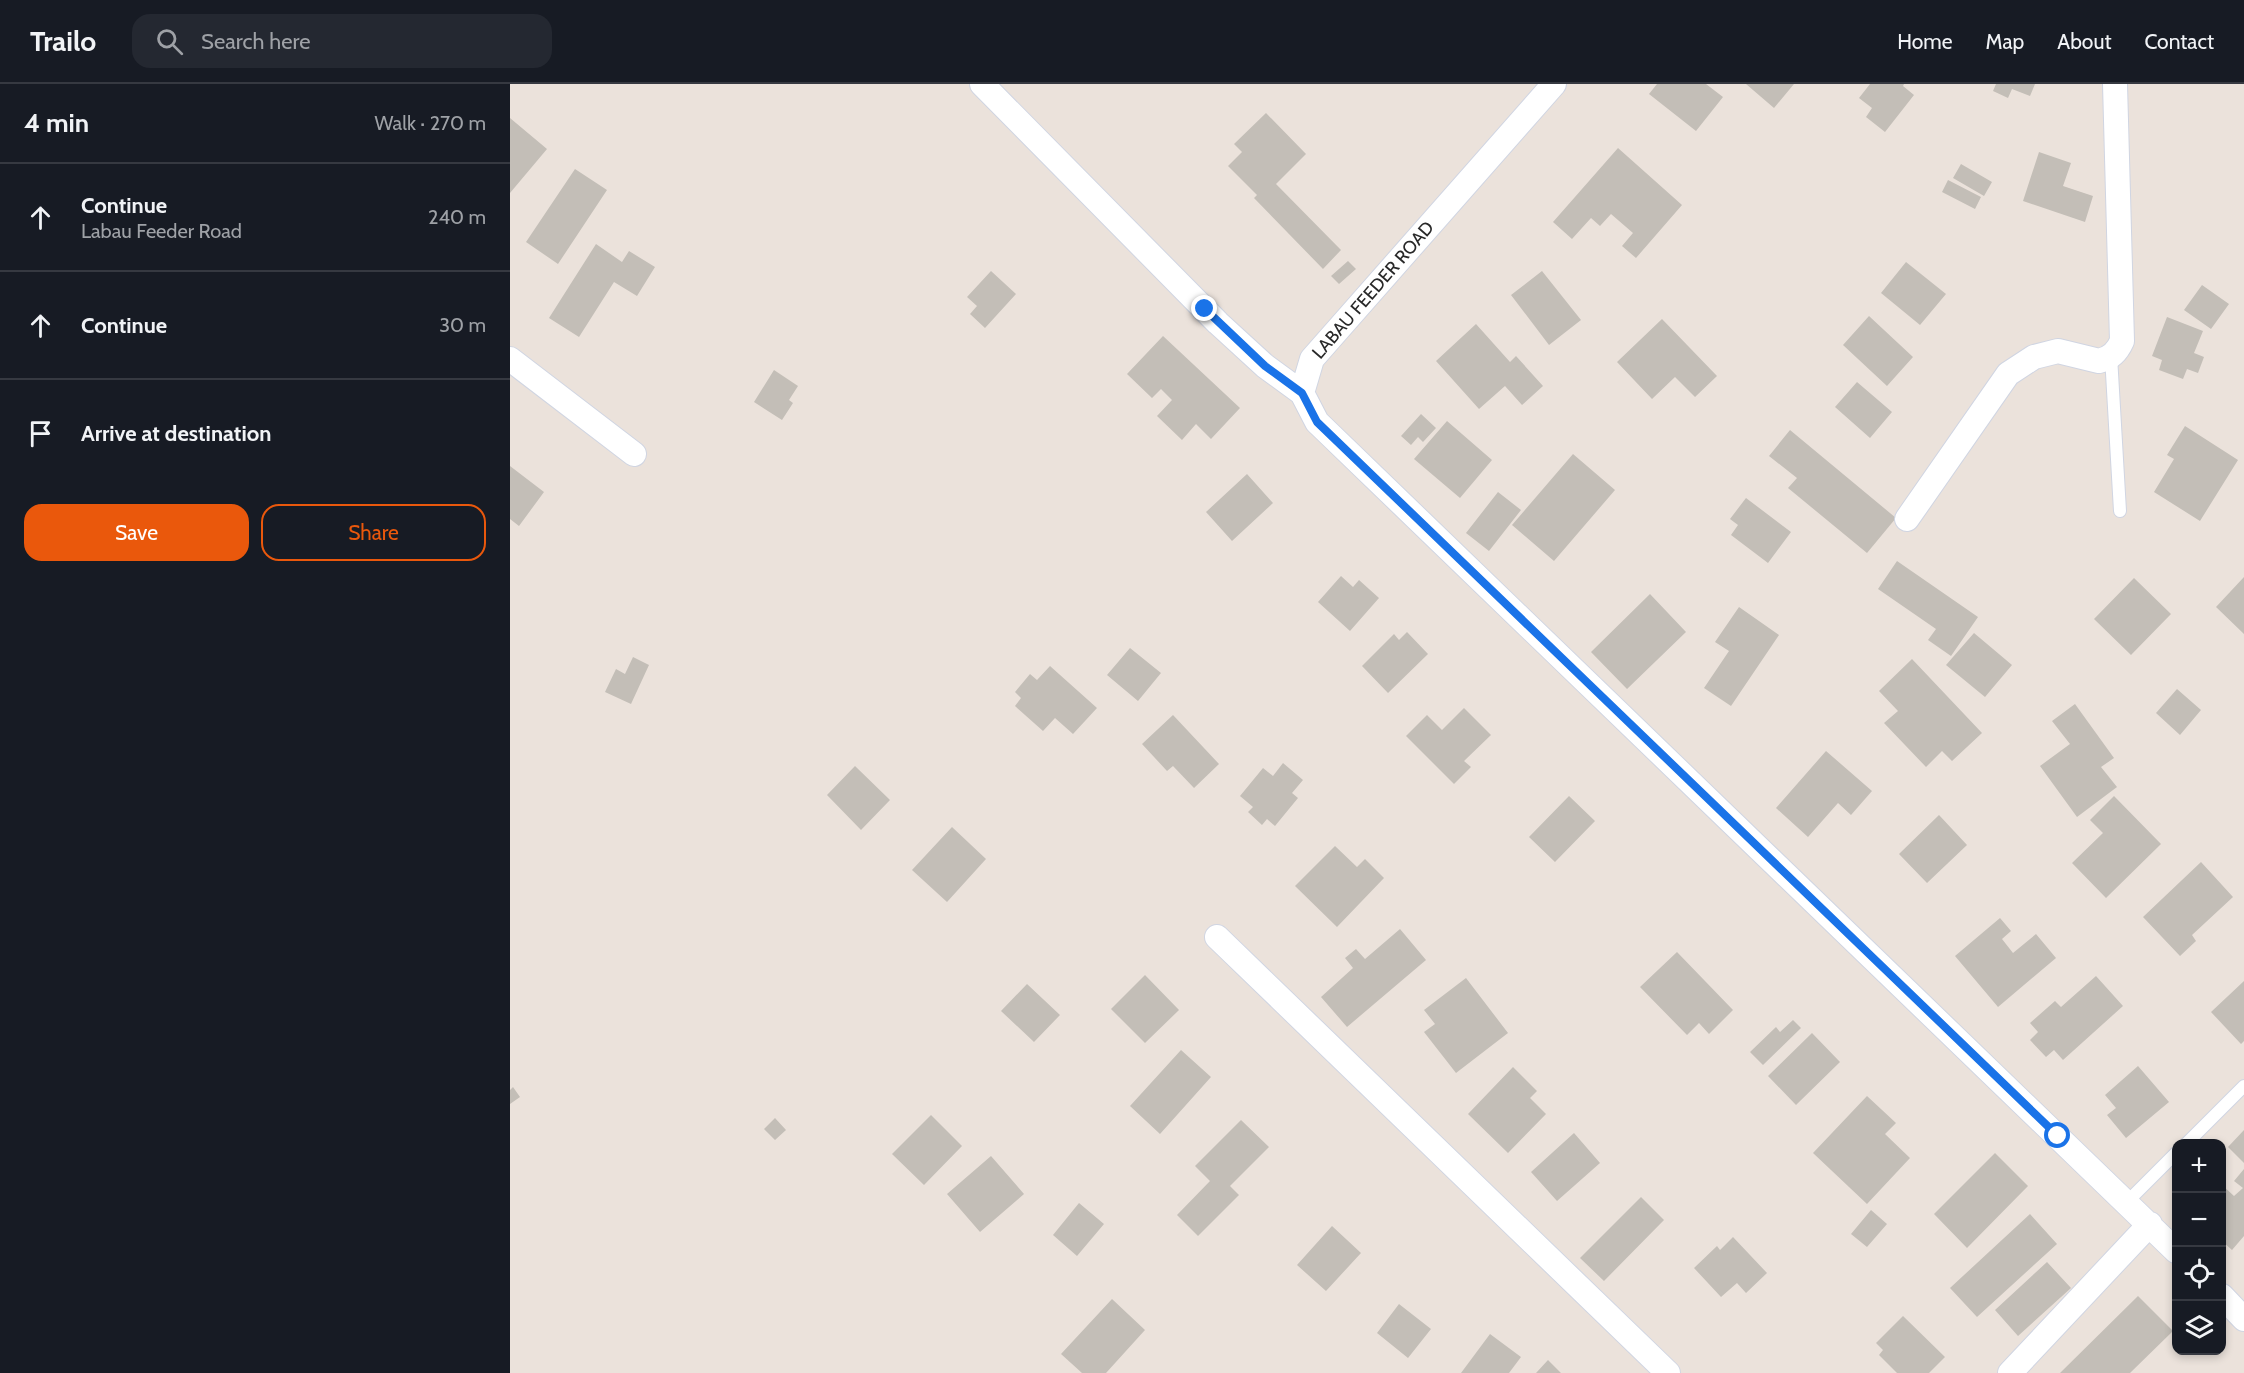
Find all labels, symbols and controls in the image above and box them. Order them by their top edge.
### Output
search box [132,14,552,68]
text: Trailo [30,24,96,58]
icon: search [153,25,186,58]
text: Search here [201,28,310,55]
text: Home [1897,29,1953,54]
text: Map [1986,29,2024,54]
text: About [2057,29,2111,54]
text: Contact [2144,29,2214,54]
text: 4 min [24,107,89,139]
text: Walk · 270 m [374,111,486,135]
text: Continue [81,192,167,219]
icon: ahead [24,201,57,234]
text: 240 m [428,205,486,229]
street label: LABAU FEEDER ROAD [1307,217,1439,363]
text: Labau Feeder Road [81,219,242,243]
route end [1191,295,1217,321]
icon: ahead [24,309,57,342]
text: Continue [81,312,167,339]
text: 30 m [439,313,486,337]
icon: arrive [24,417,57,450]
text: Arrive at destination [81,420,271,447]
button: Save [24,504,249,561]
button: Share [261,504,486,561]
route start [2044,1122,2070,1148]
map controls [2172,1139,2226,1355]
button: + [2172,1139,2226,1193]
button: − [2172,1193,2226,1247]
button: locate [2172,1247,2226,1301]
button: layers [2172,1301,2226,1355]

